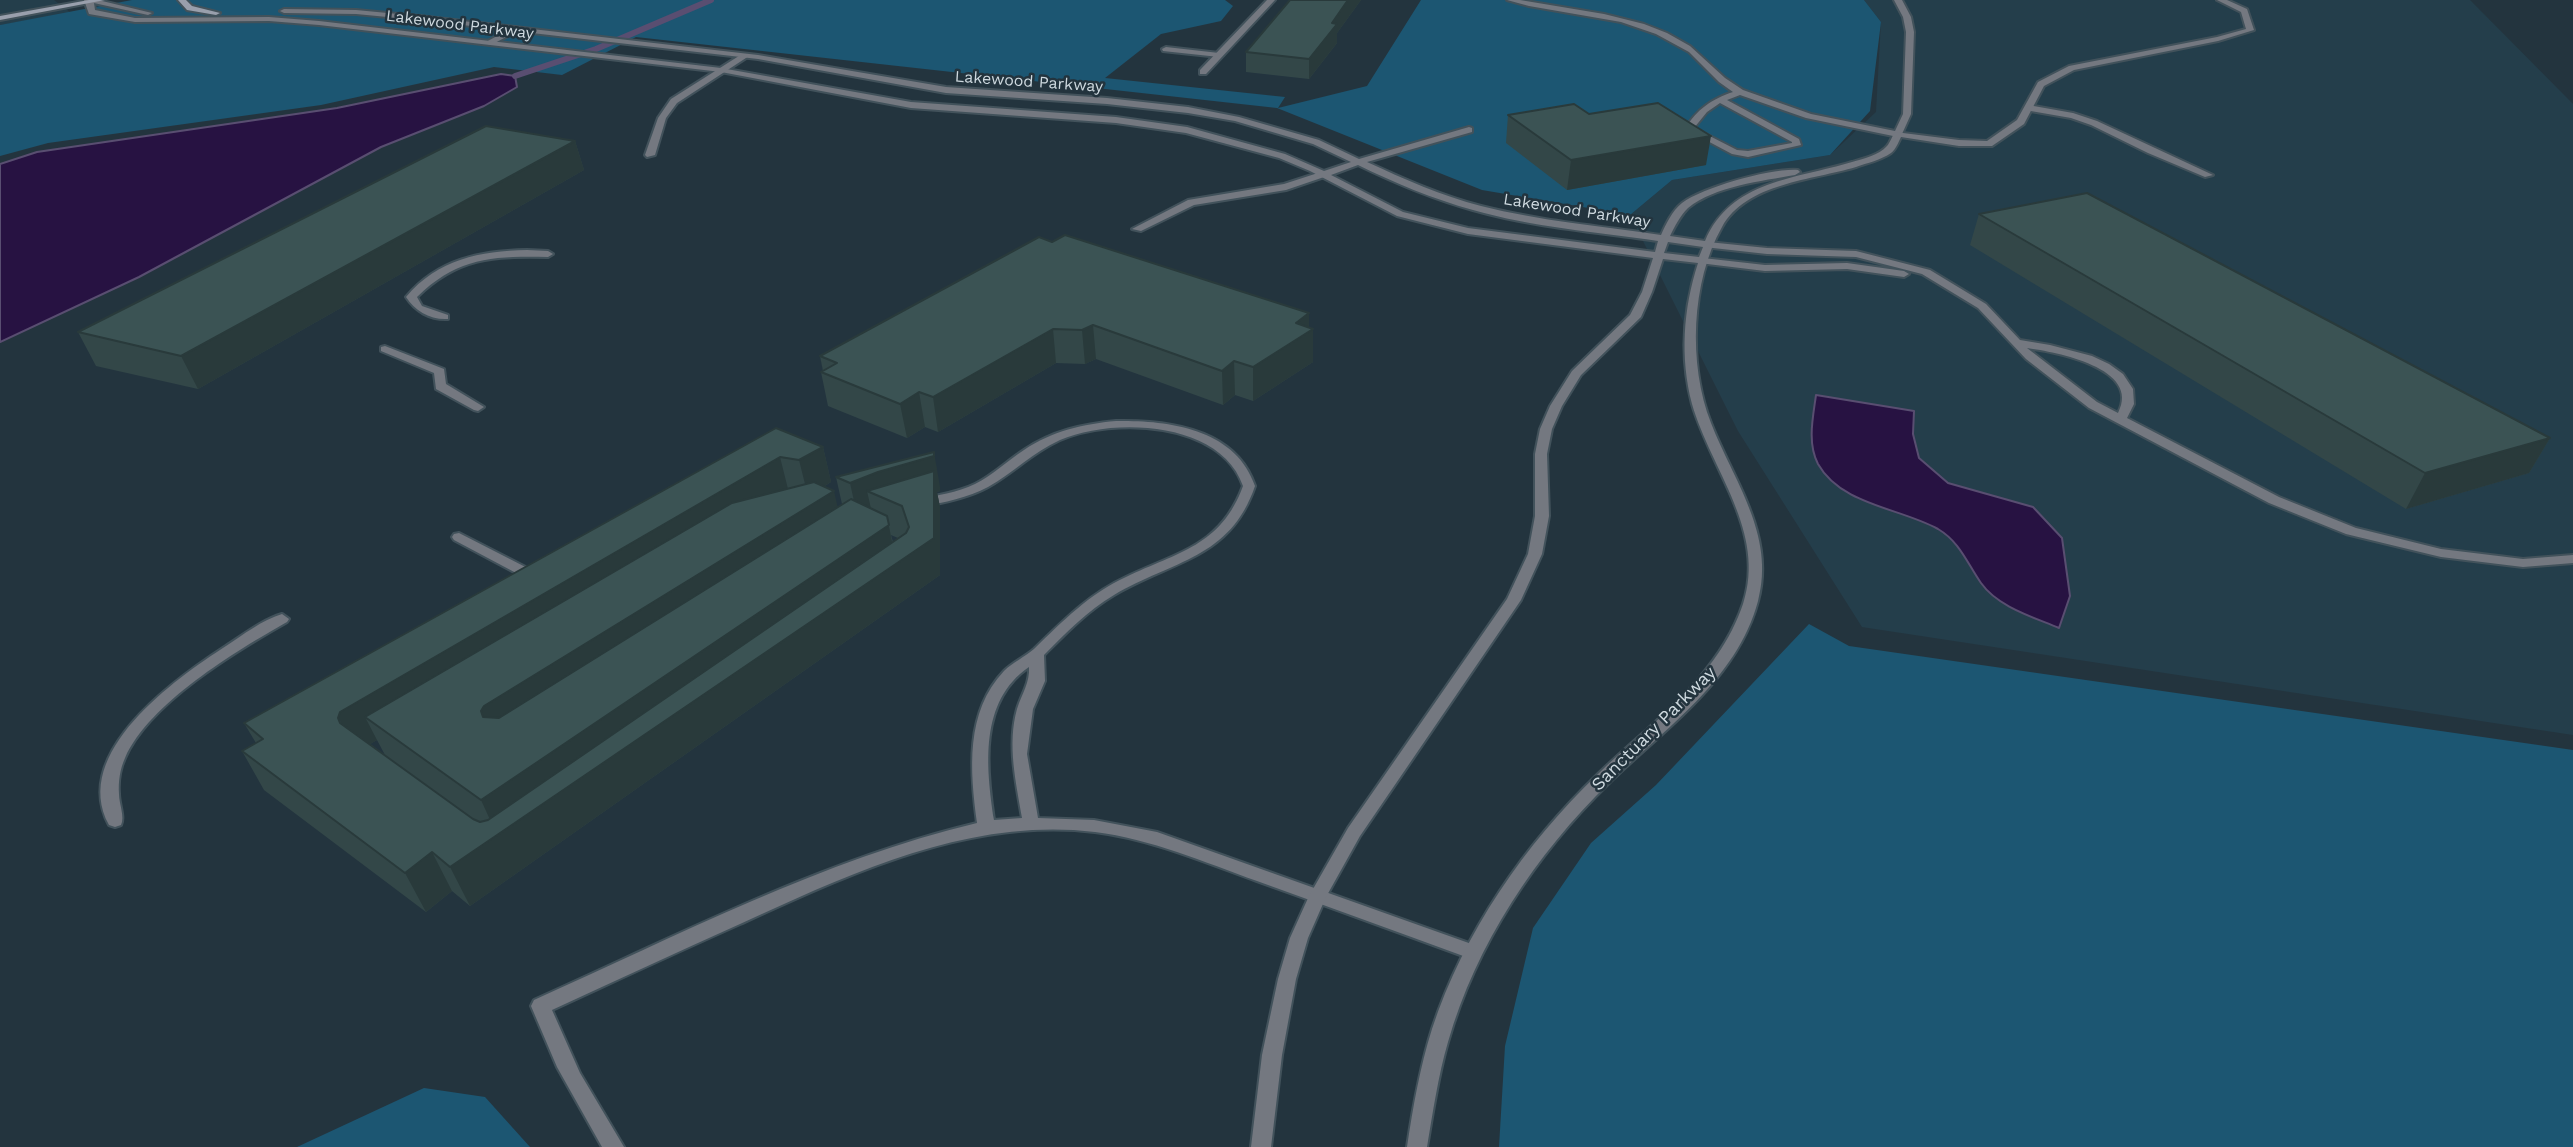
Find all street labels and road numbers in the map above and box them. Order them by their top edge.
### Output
street label: Lakewood Parkway [385,6,535,44]
street label: Lakewood Parkway [954,67,1104,97]
street label: Lakewood Parkway [1502,190,1652,232]
street label: Sanctuary Parkway [1587,662,1721,796]

